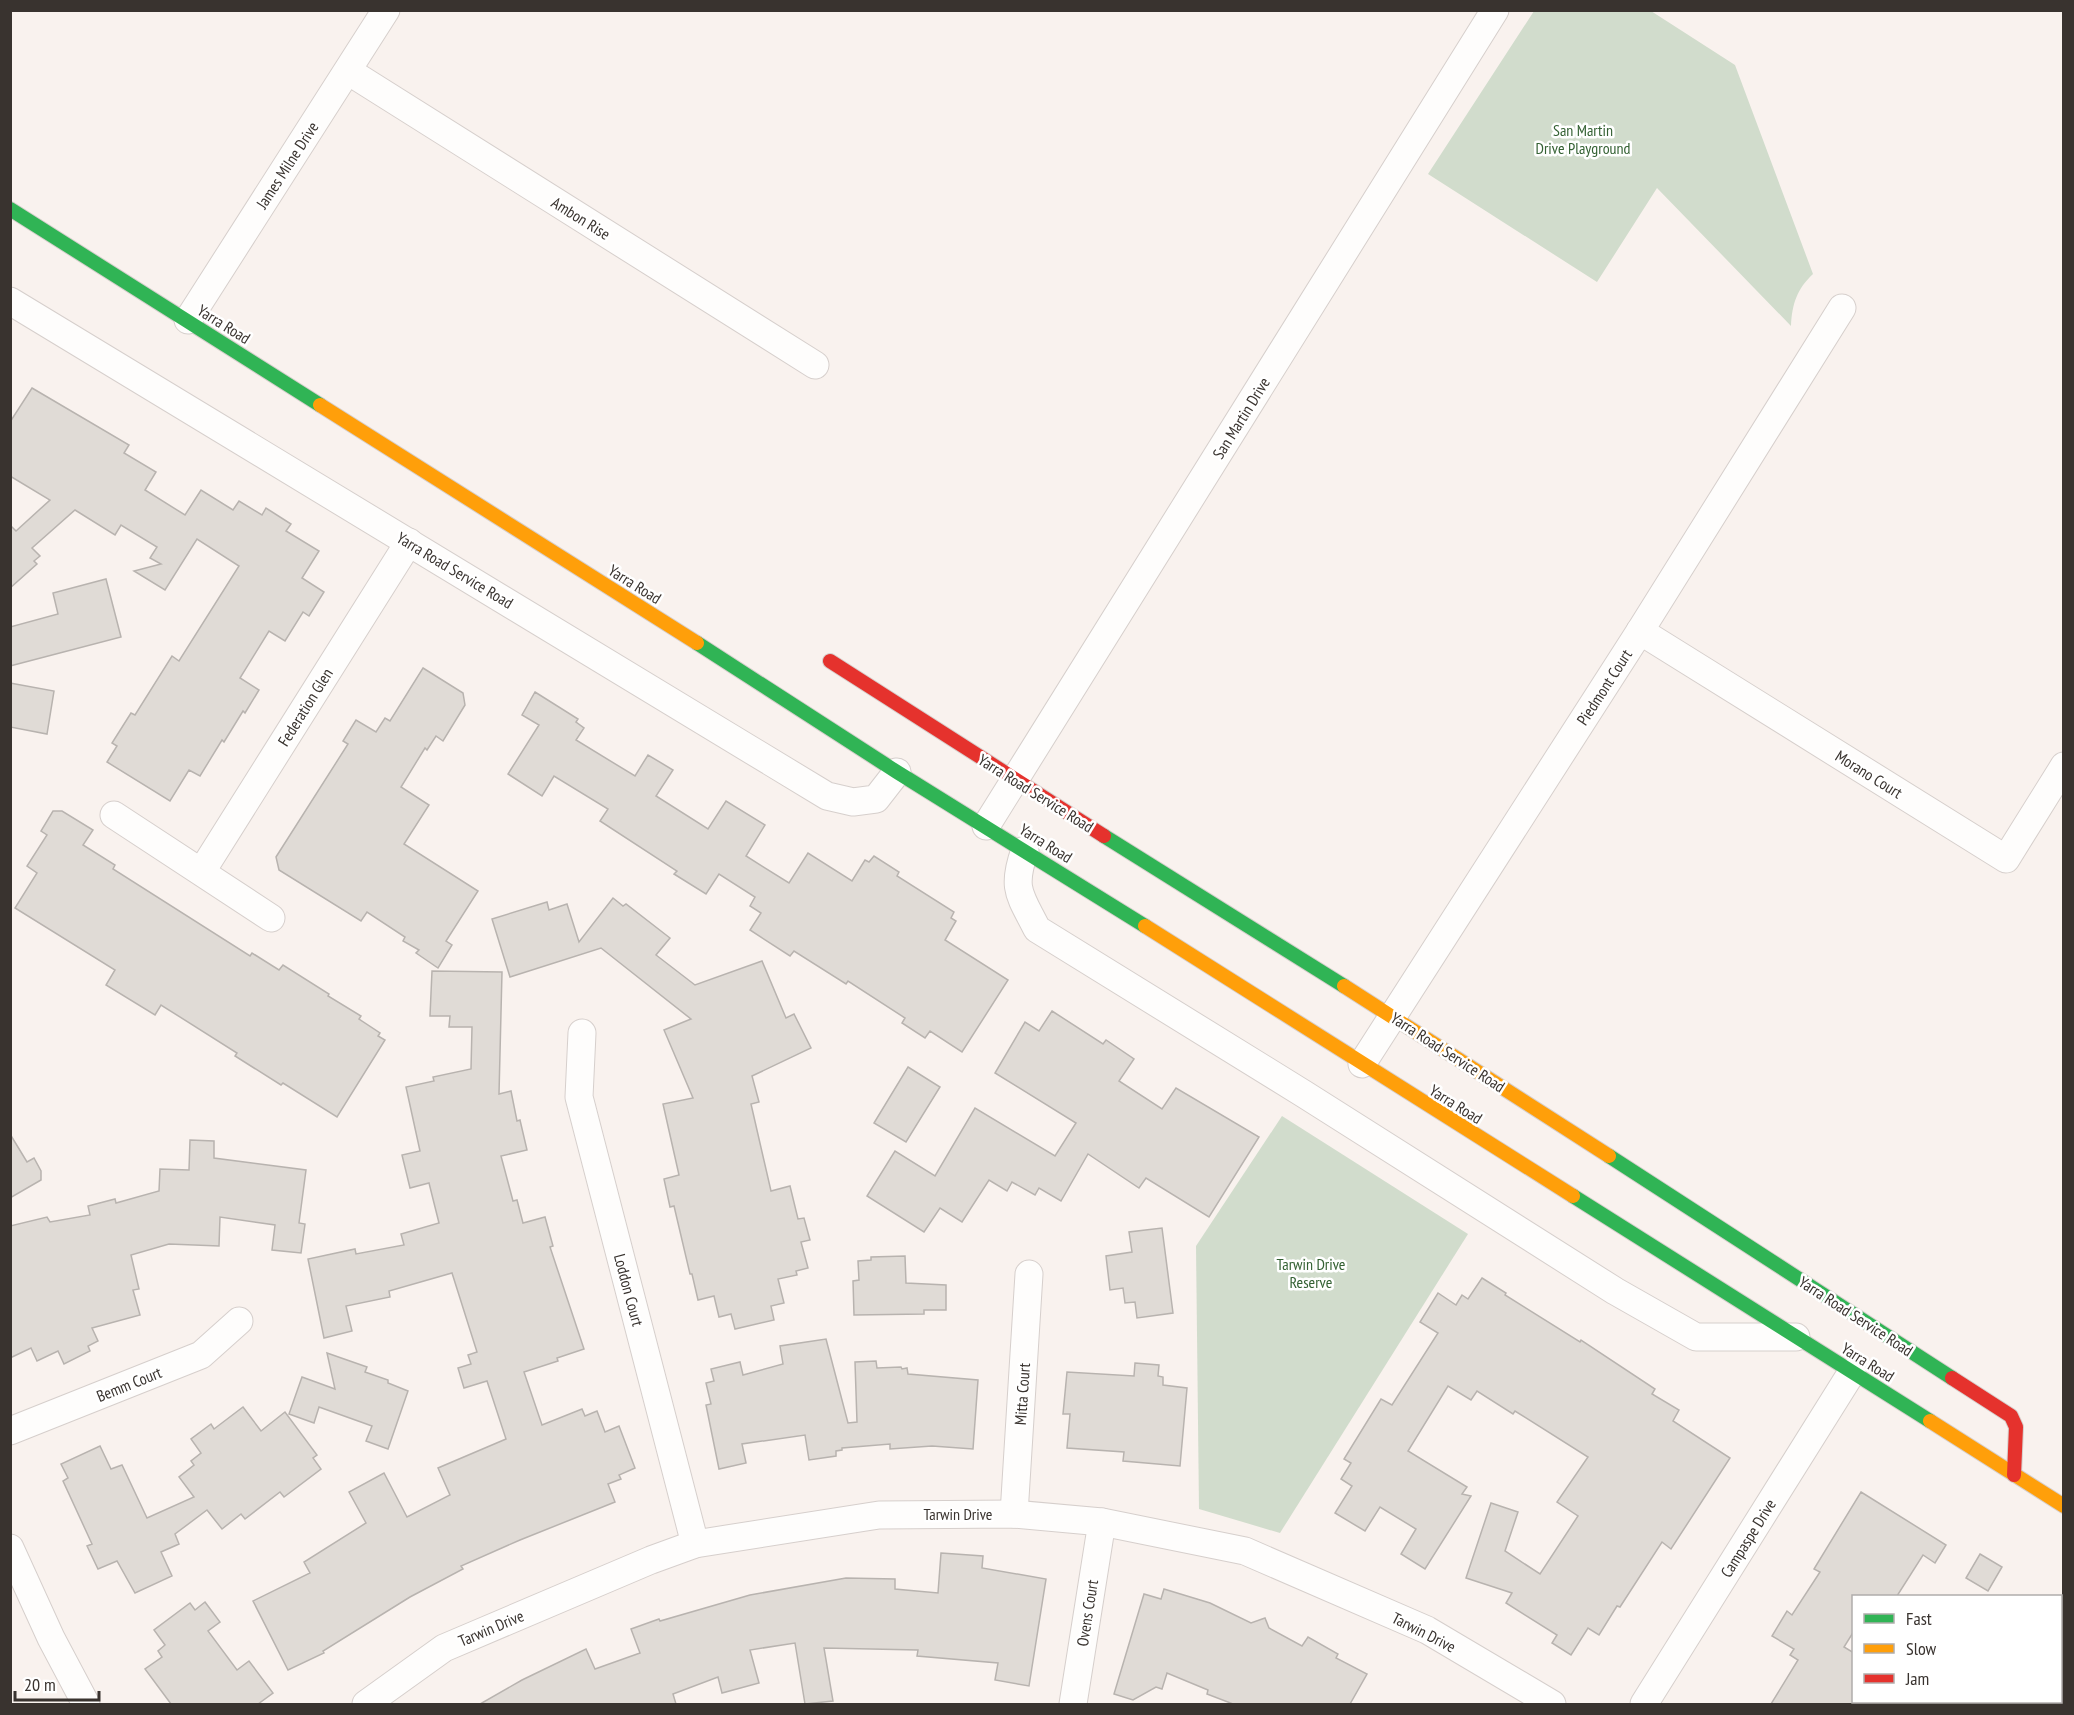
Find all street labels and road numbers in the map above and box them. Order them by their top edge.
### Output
street label: James Milne Drive [251,118,323,213]
street label: Ambon Rise [548,192,614,244]
street label: Yarra Road [194,300,254,348]
street label: San Martin Drive [1208,374,1274,462]
street label: Yarra Road Service Road [393,527,517,613]
street label: Yarra Road [605,560,665,608]
street label: Piedmont Court [1572,645,1636,729]
street label: Federation Glen [273,664,337,750]
street label: Morano Court [1832,746,1907,803]
street label: Yarra Road Service Road [975,749,1097,837]
street label: Yarra Road [1016,819,1076,867]
street label: Yarra Road Service Road [1387,1008,1509,1096]
street label: Yarra Road [1426,1080,1486,1128]
street label: Loddon Court [610,1252,648,1329]
street label: Yarra Road Service Road [1795,1272,1917,1360]
street label: Yarra Road [1838,1338,1898,1386]
street label: Bemm Court [94,1362,165,1406]
street label: Mitta Court [1010,1362,1034,1426]
street label: Campaspe Drive [1716,1495,1780,1581]
street label: Tarwin Drive [924,1504,992,1524]
street label: Ovens Court [1072,1578,1102,1648]
street label: Tarwin Drive [455,1605,527,1651]
street label: Tarwin Drive [1389,1607,1459,1657]

